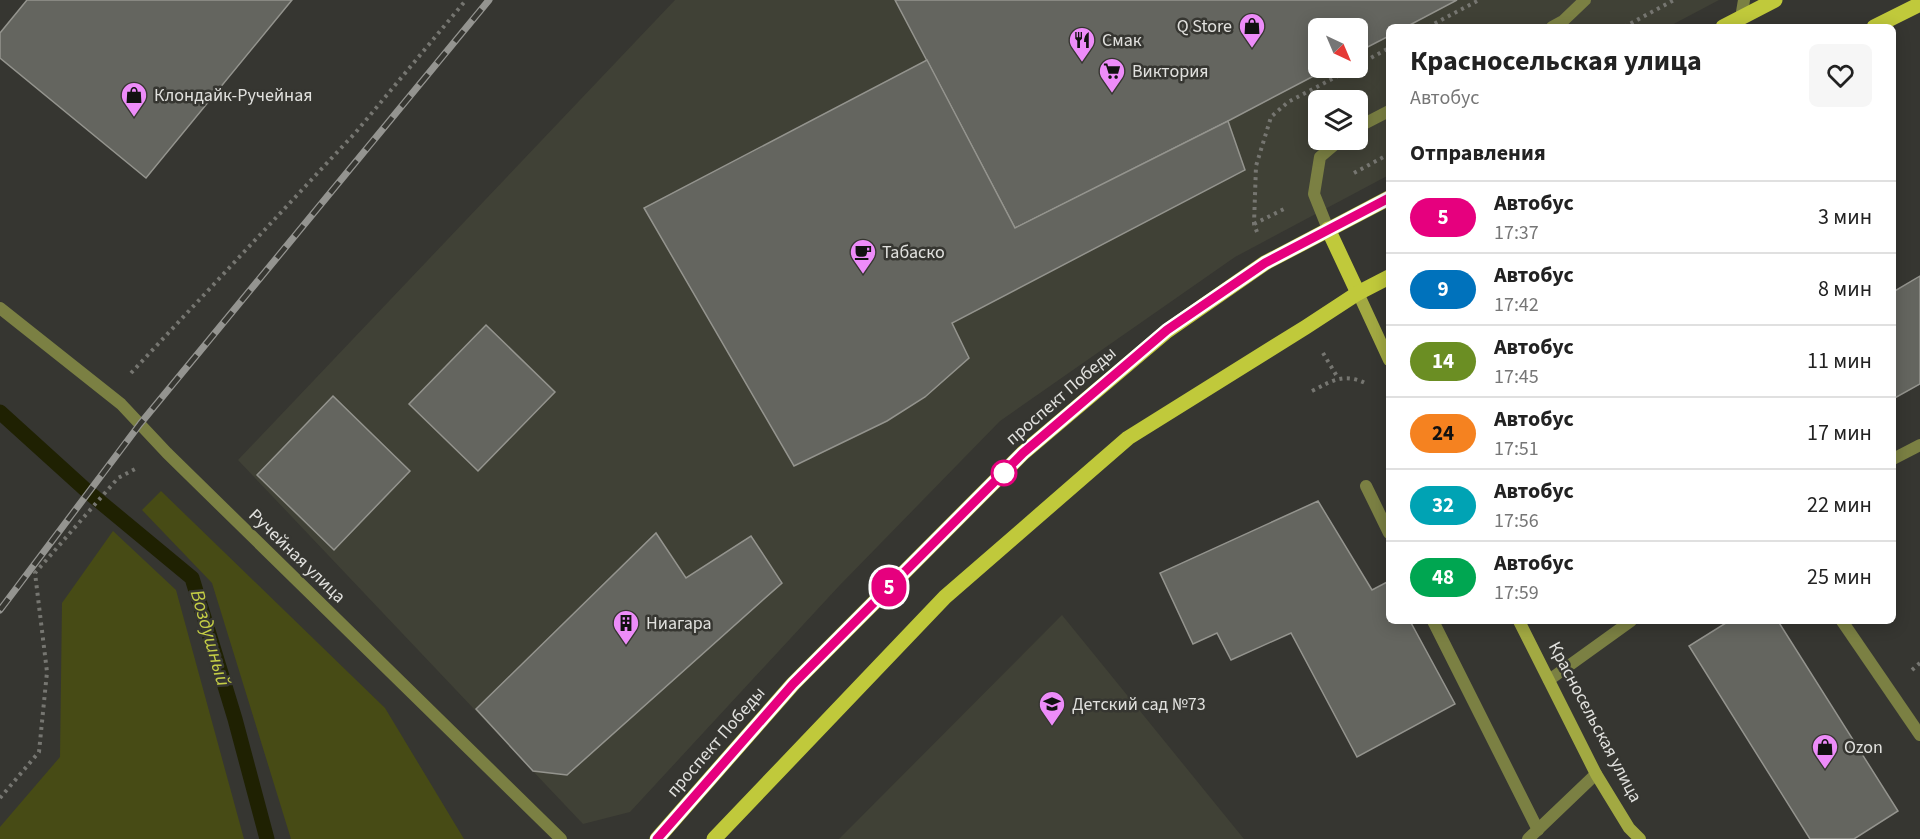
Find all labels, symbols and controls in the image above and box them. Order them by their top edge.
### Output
shop icon: Q Store [1237,11,1267,49]
place label: Q Store [1177,14,1232,39]
north arrow [1308,18,1368,78]
map controls [1308,18,1368,150]
restaurant icon: Смак [1067,25,1097,63]
place label: Смак [1102,28,1142,53]
text: Красносельская улица [1410,41,1702,81]
button: heart [1809,44,1872,107]
supermarket icon: Виктория [1097,56,1127,94]
place label: Виктория [1132,59,1209,84]
shop icon: Клондайк-Ручейная [119,80,149,118]
place label: Клондайк-Ручейная [154,83,313,108]
text: Автобус [1410,84,1479,112]
button: layers [1308,90,1368,150]
text: Отправления [1410,137,1546,169]
text: Автобус [1494,187,1574,219]
text: 3 мин [1818,201,1872,233]
text: 5 [1437,202,1449,232]
text: 17:37 [1494,219,1539,247]
cafe icon: Табаско [848,237,878,275]
place label: Табаско [882,240,945,265]
text: Автобус [1494,259,1574,291]
text: 8 мин [1818,273,1872,305]
text: 9 [1437,274,1449,304]
text: 17:42 [1494,291,1539,319]
text: Автобус [1494,331,1574,363]
street label: проспект Победы [1000,341,1122,451]
text: 11 мин [1807,345,1872,377]
text: 14 [1432,346,1454,376]
text: 17:45 [1494,363,1539,391]
text: Автобус [1494,403,1574,435]
text: 17 мин [1807,417,1872,449]
text: 24 [1432,418,1454,448]
text: 17:51 [1494,435,1539,463]
unlabelled marker [991,460,1017,486]
text: Автобус [1494,475,1574,507]
text: 22 мин [1807,489,1872,521]
text: 32 [1432,490,1454,520]
street label: Ручейная улица [243,503,351,609]
text: 17:56 [1494,507,1539,535]
text: Автобус [1494,547,1574,579]
text: 25 мин [1807,561,1872,593]
text: 48 [1432,562,1454,592]
line badge: 5 [870,568,908,606]
text: 5 [883,572,895,602]
text: 17:59 [1494,579,1539,607]
water label: Воздушный [183,587,237,689]
building icon: Ниагара [611,608,641,646]
place label: Ниагара [646,611,712,636]
street label: Красносельская улица [1542,637,1648,807]
street label: проспект Победы [661,681,771,803]
school or university icon: Детский сад №73 [1037,689,1067,727]
place label: Детский сад №73 [1072,692,1206,717]
shop icon: Ozon [1810,732,1840,770]
place label: Ozon [1844,735,1883,760]

